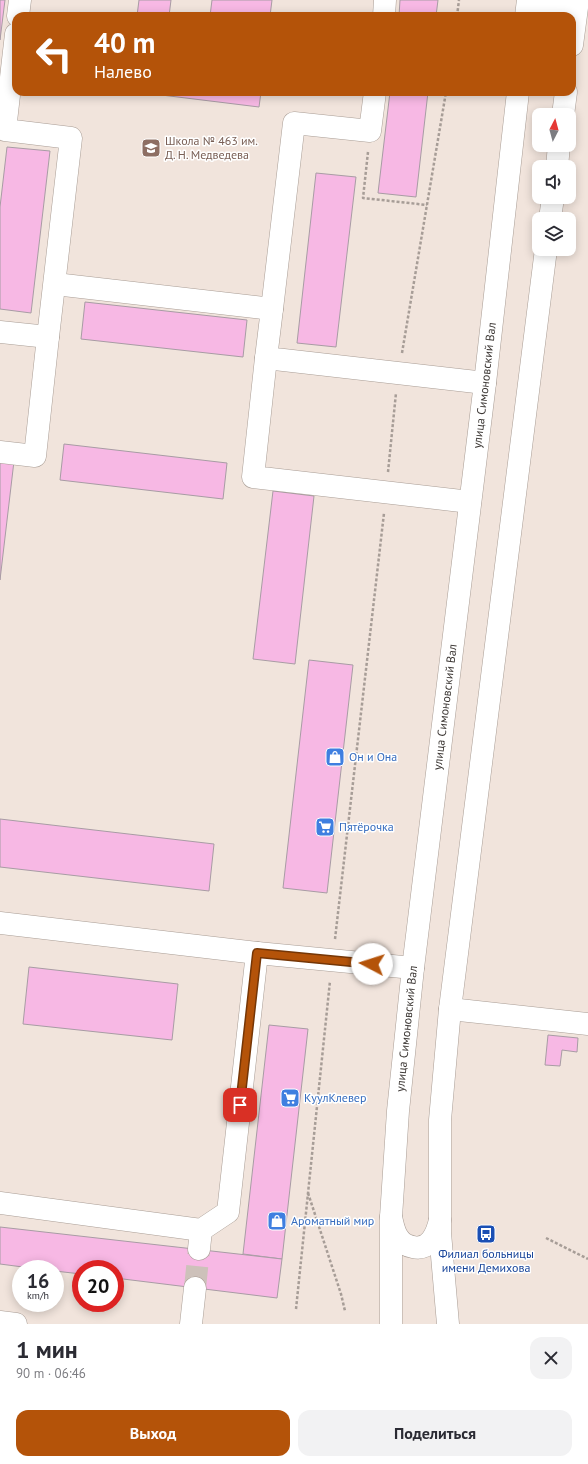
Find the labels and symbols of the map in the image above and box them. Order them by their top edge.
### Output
north arrow [532,108,576,152]
place label: Школа № 463 им. Д. Н. Медведева [165,133,258,162]
school or university icon: Школа № 463 им. Д. Н. Медведева [140,137,162,159]
street label: улица Симоновский Вал [469,321,499,449]
street label: улица Симоновский Вал [429,643,460,771]
shop icon: Он и Она [324,746,346,768]
place label: Он и Она [349,749,397,764]
supermarket icon: Пятёрочка [314,816,336,838]
place label: Пятёрочка [339,819,394,834]
position arrow [351,943,393,985]
street label: улица Симоновский Вал [392,965,420,1092]
supermarket icon: КуулКлевер [279,1087,301,1109]
pin [223,1088,257,1122]
place label: КуулКлевер [304,1090,366,1105]
shop icon: Ароматный мир [266,1210,288,1232]
place label: Ароматный мир [291,1213,374,1228]
bus stop icon: Филиал больницы имени Демихова [475,1223,497,1245]
place label: Филиал больницы имени Демихова [438,1246,534,1275]
speed limit sign: 20 [72,1260,124,1312]

